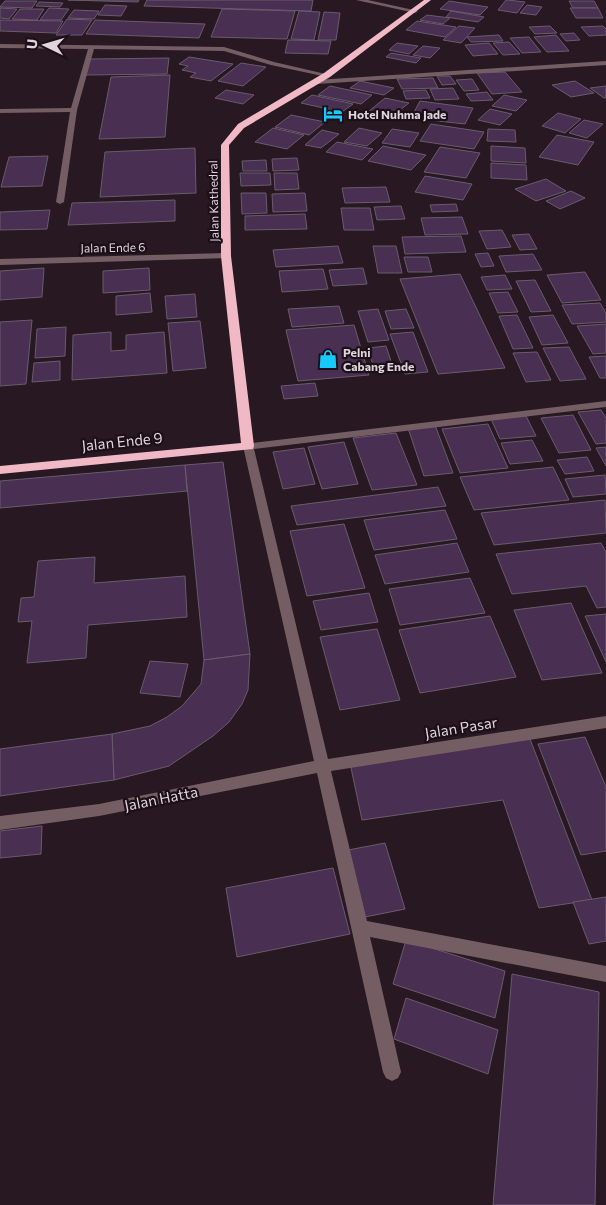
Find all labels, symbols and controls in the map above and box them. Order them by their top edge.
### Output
north arrow [20,20,70,70]
text: U [23,38,40,50]
hotel icon: Hotel Nuhma Jade [322,103,344,125]
place label: Hotel Nuhma Jade [348,107,446,122]
street label: Jalan Kathedral [205,160,222,242]
street label: Jalan Ende 6 [80,239,146,256]
place label: Pelni Cabang Ende [343,345,414,373]
shop icon: Pelni Cabang Ende [317,348,339,370]
street label: Jalan Ende 9 [81,428,163,454]
street label: Jalan Pasar [423,712,499,742]
street label: Jalan Hatta [123,782,199,814]

